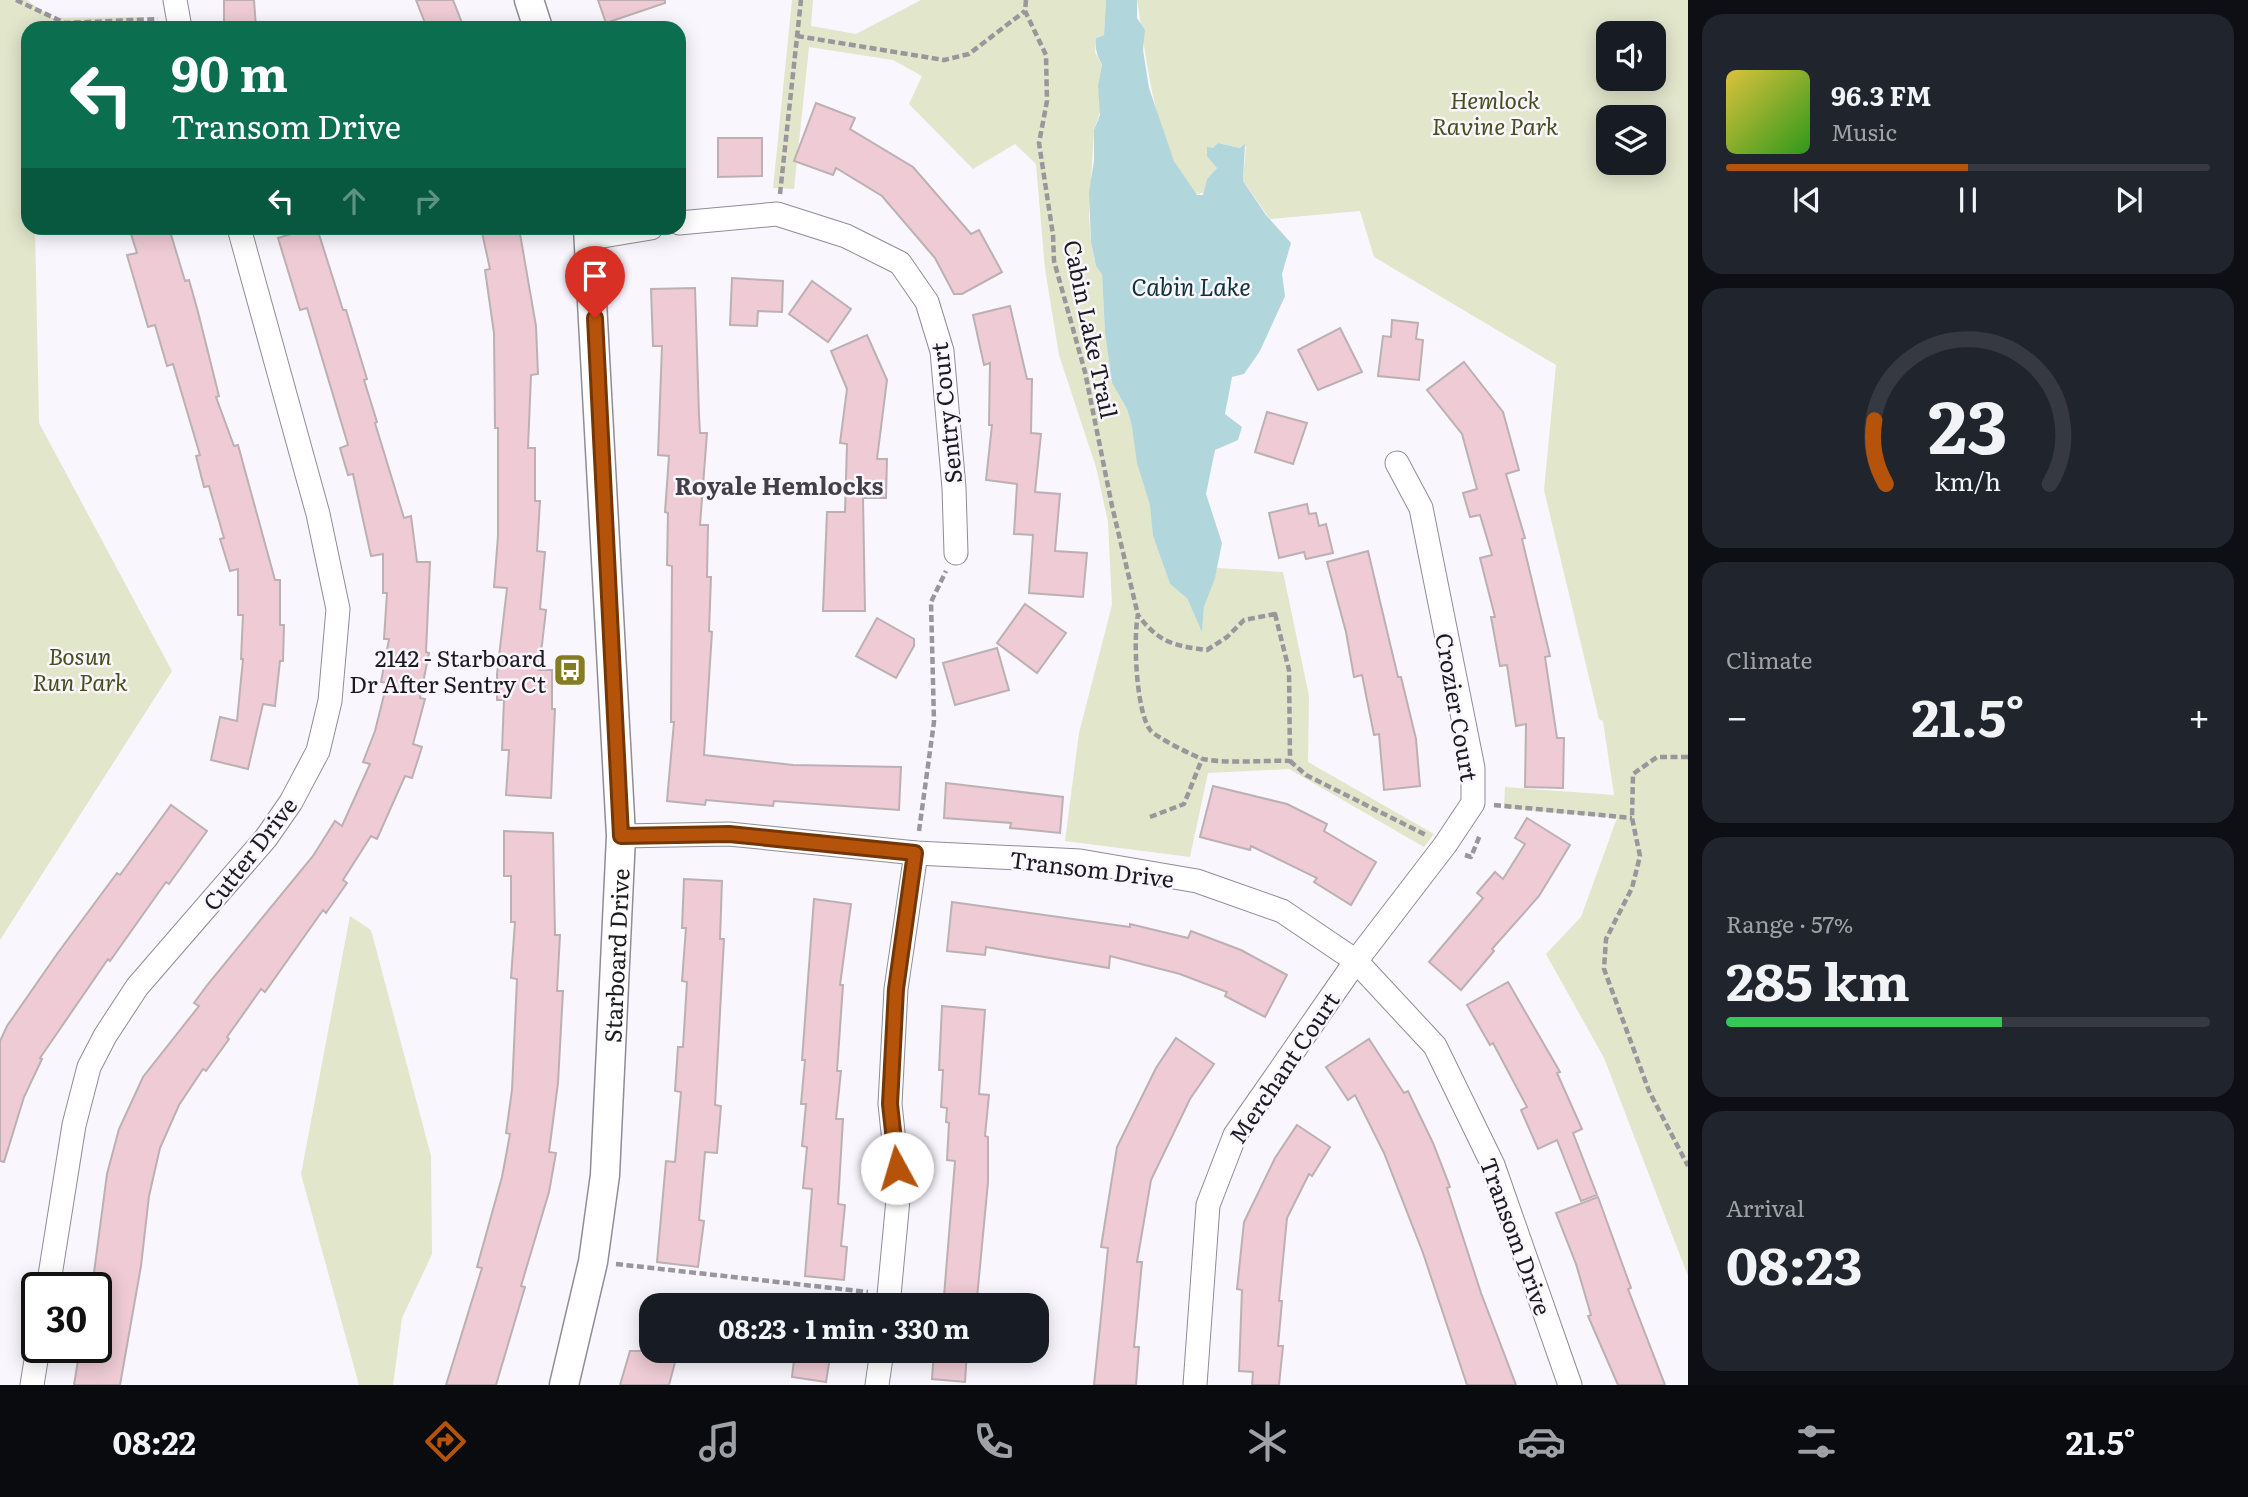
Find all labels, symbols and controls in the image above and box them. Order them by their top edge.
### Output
map controls [1596,21,1666,175]
button: sound [1596,21,1666,91]
text: 90 m [171,34,288,107]
icon: left [56,49,147,140]
text: 96.3 FM [1831,75,1932,114]
park label: Hemlock Ravine Park [1432,82,1559,142]
text: Transom Drive [171,101,401,149]
button: layers [1596,105,1666,175]
text: Music [1831,114,1897,148]
icon: previous [1788,181,1826,219]
icon: pause [1949,181,1987,219]
icon: next [2110,181,2148,219]
icon: left [262,182,300,220]
icon: ahead [335,182,373,220]
icon: right [408,182,446,220]
street label: Cabin Lake Trail [1057,237,1128,422]
pin [565,246,625,318]
icon: arrive [576,257,614,295]
water label: Cabin Lake [1131,268,1251,303]
street label: Sentry Court [921,340,969,485]
text: 23 [1928,369,2008,477]
text: km/h [1935,462,2001,499]
district label: Royale Hemlocks [674,467,884,502]
street label: Crozier Court [1428,630,1488,785]
park label: Bosun Run Park [32,638,128,698]
place label: 2142 - Starboard Dr After Sentry Ct [349,640,547,700]
text: Climate [1726,642,1812,676]
bus stop icon: 2142 - Starboard Dr After Sentry Ct [551,651,589,689]
text: 21.5° [1911,676,2025,753]
text: − [1726,686,1748,743]
text: + [2188,686,2210,743]
street label: Cutter Drive [194,789,304,917]
street label: Transom Drive [1008,841,1176,895]
street label: Starboard Drive [594,867,636,1043]
text: Range · 57% [1726,906,1853,940]
text: 285 km [1726,940,1910,1017]
street label: Merchant Court [1220,984,1347,1150]
position arrow [860,1131,934,1205]
street label: Transom Drive [1473,1152,1561,1320]
text: Arrival [1726,1190,1805,1224]
text: 08:23 [1726,1224,1862,1301]
speed limit sign: 30 [21,1272,112,1363]
text: 08:23 · 1 min · 330 m [718,1308,970,1347]
text: 08:22 [113,1417,196,1465]
icon: directions [421,1417,470,1466]
icon: music [695,1417,744,1466]
icon: phone [969,1417,1018,1466]
icon: climate [1243,1417,1292,1466]
icon: car [1517,1417,1566,1466]
icon: filters [1792,1417,1841,1466]
text: 21.5° [2066,1417,2135,1465]

